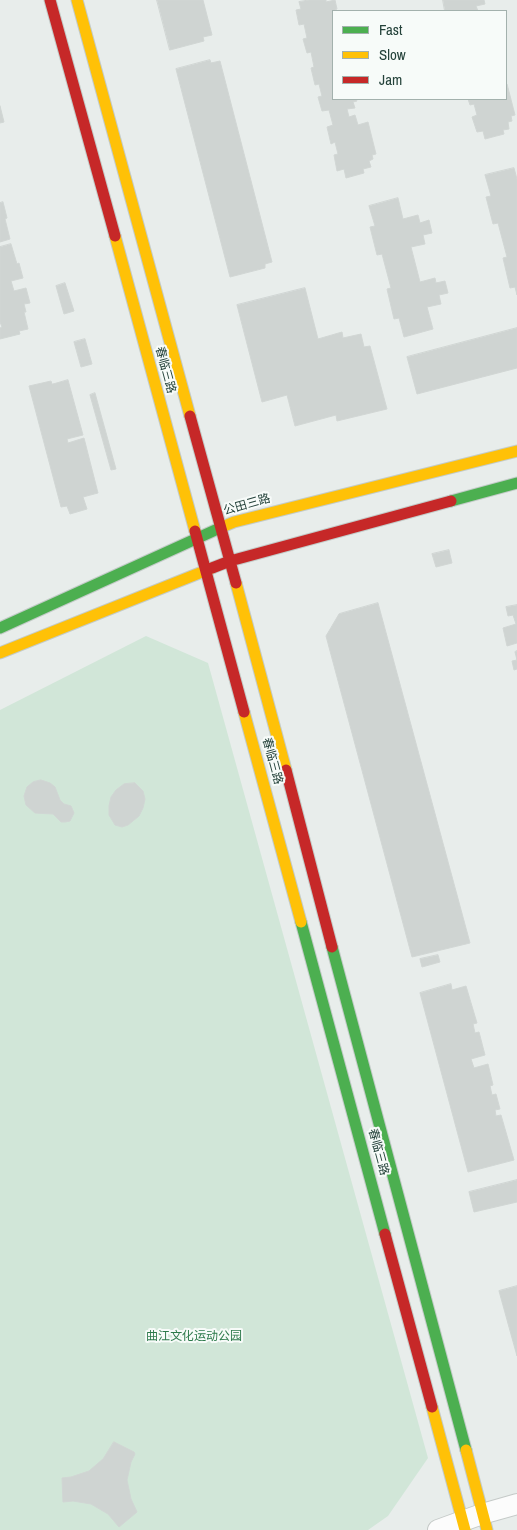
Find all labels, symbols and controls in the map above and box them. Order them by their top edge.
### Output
legend [332,10,507,100]
text: Fast [379,19,402,40]
text: Slow [379,44,406,65]
text: Jam [379,69,402,90]
street label: 春临三路 [152,345,178,395]
street label: 公田三路 [222,491,272,519]
street label: 春临三路 [259,736,285,786]
street label: 春临三路 [365,1127,391,1177]
park label: 曲江文化运动公园 [146,1330,242,1344]

